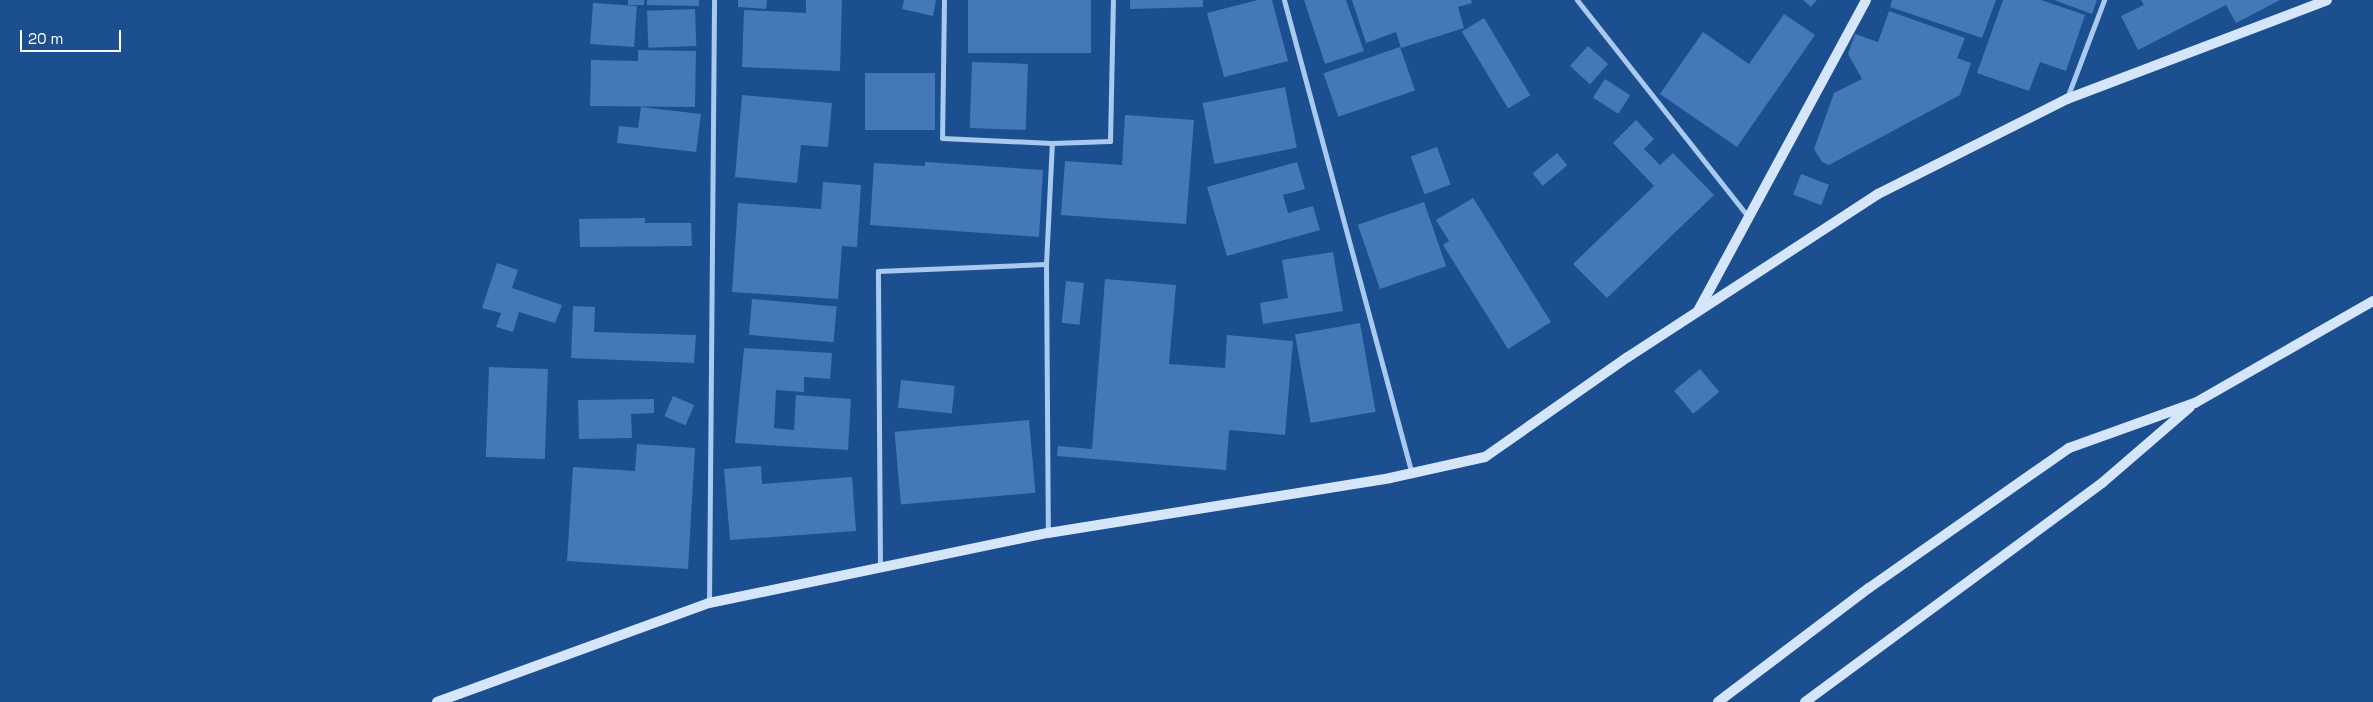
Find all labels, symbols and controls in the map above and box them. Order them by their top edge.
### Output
scale bar [22,20,124,52]
text: 20 m [28,29,63,48]

